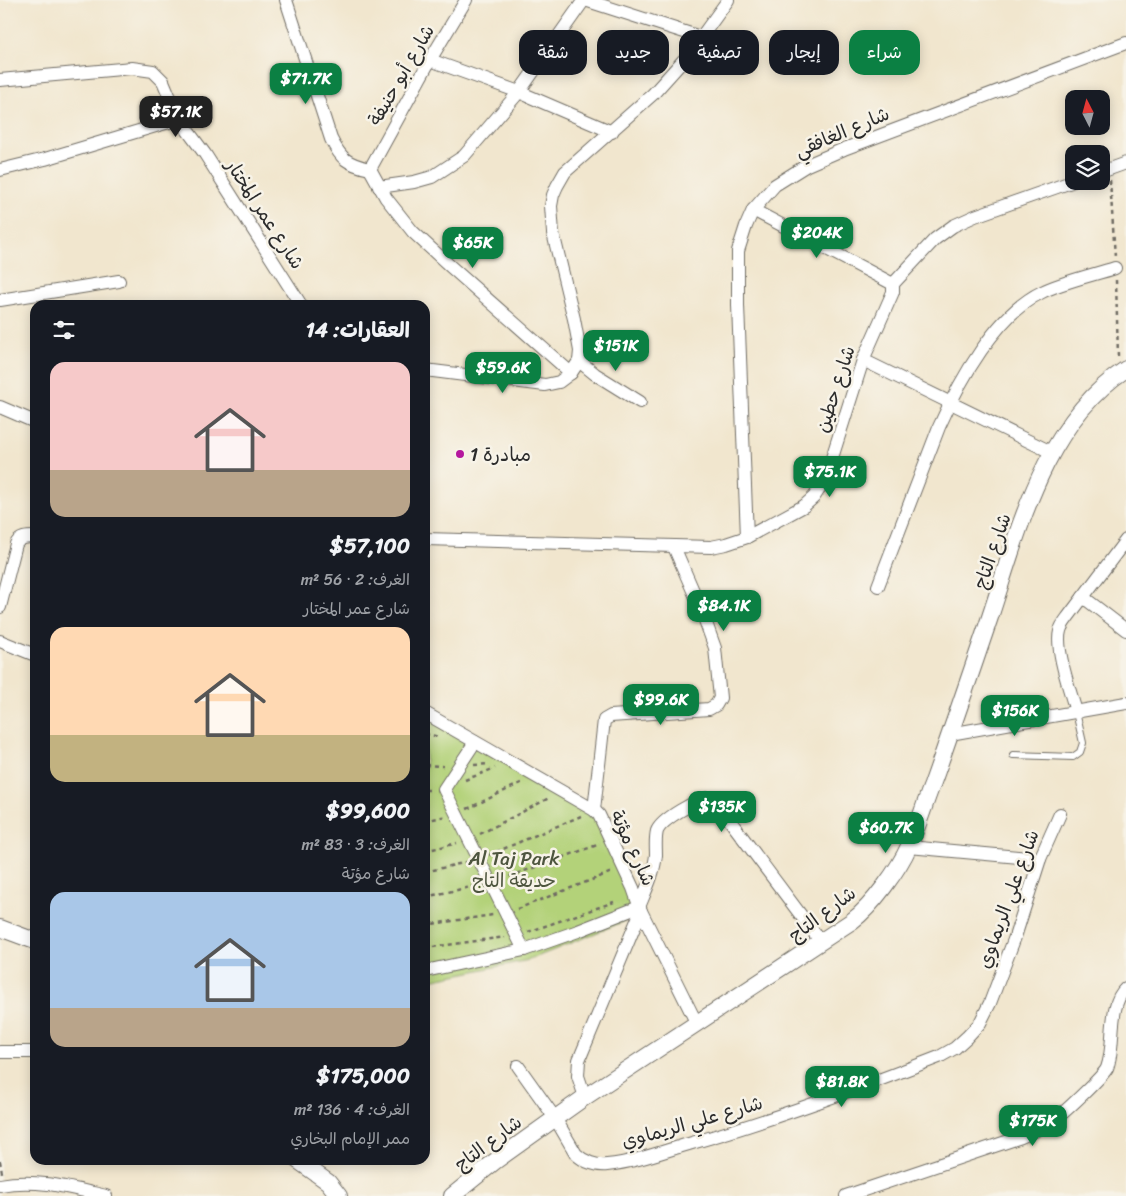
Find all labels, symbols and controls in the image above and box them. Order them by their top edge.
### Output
street label: شارع أبو حنيفة [359,18,443,132]
chip: شقة [519,30,587,75]
chip: جديد [597,30,669,75]
chip: تصفية [679,30,759,75]
chip: إيجار [769,30,839,75]
chip: شراء [849,30,920,75]
pin: $71.7K [265,62,347,105]
text: $71.7K [281,64,331,93]
north arrow [1065,90,1110,135]
map controls [1065,90,1110,190]
pin: $57.1K [135,96,217,138]
text: $57.1K [150,97,202,126]
street label: شارع الغافقي [789,97,895,167]
button: layers [1065,145,1110,190]
street label: شارع عمر المختار [216,150,313,276]
pin: $204K [782,216,852,259]
text: $204K [792,218,842,247]
pin: $65K [443,226,503,269]
text: $65K [453,228,493,257]
text: العقارات: 14 [306,311,410,349]
icon: filters [50,316,78,344]
pin: $151K [581,330,651,372]
text: $151K [594,331,638,360]
street label: شارع حطين [805,341,865,437]
pin: $59.6K [462,352,544,394]
text: $59.6K [476,353,530,382]
icon: home [185,395,275,485]
place label: مبادرة 1 [470,438,531,471]
marker: مبادرة 1 [454,448,466,460]
pin: $75.1K [789,456,871,498]
text: $75.1K [804,457,856,486]
street label: شارع التاج [964,508,1020,594]
text: $57,100 [330,527,410,565]
text: الغرف: 2 · 56 m² [301,565,410,594]
pin: $84.1K [683,590,765,632]
text: $84.1K [698,591,750,620]
text: شارع عمر المختار [303,594,410,623]
icon: home [185,660,275,750]
pin: $99.6K [620,684,702,726]
text: $99.6K [634,685,688,714]
pin: $156K [980,694,1050,737]
text: $156K [992,696,1038,725]
pin: $135K [687,790,757,833]
text: $99,600 [326,792,410,830]
text: $135K [699,792,745,821]
street label: شارع مؤتة [601,804,665,892]
pin: $60.7K [845,812,927,854]
text: $60.7K [859,813,913,842]
street label: شارع علي الريماوي [968,825,1048,973]
text: الغرف: 3 · 83 m² [302,830,410,859]
park label: Al Taj Park حديقة التاج [468,842,560,897]
text: شارع مؤتة [342,859,410,888]
street label: شارع التاج [781,877,863,951]
icon: home [185,925,275,1015]
text: $175,000 [317,1057,410,1095]
pin: $81.8K [801,1066,883,1108]
text: $81.8K [816,1067,868,1096]
street label: شارع علي الريماوي [617,1086,767,1158]
text: الغرف: 4 · 136 m² [294,1095,410,1124]
pin: $175K [998,1104,1068,1147]
street label: شارع التاج [447,1106,529,1180]
text: $175K [1010,1106,1056,1135]
text: ممر الإمام البخاري [291,1124,410,1153]

